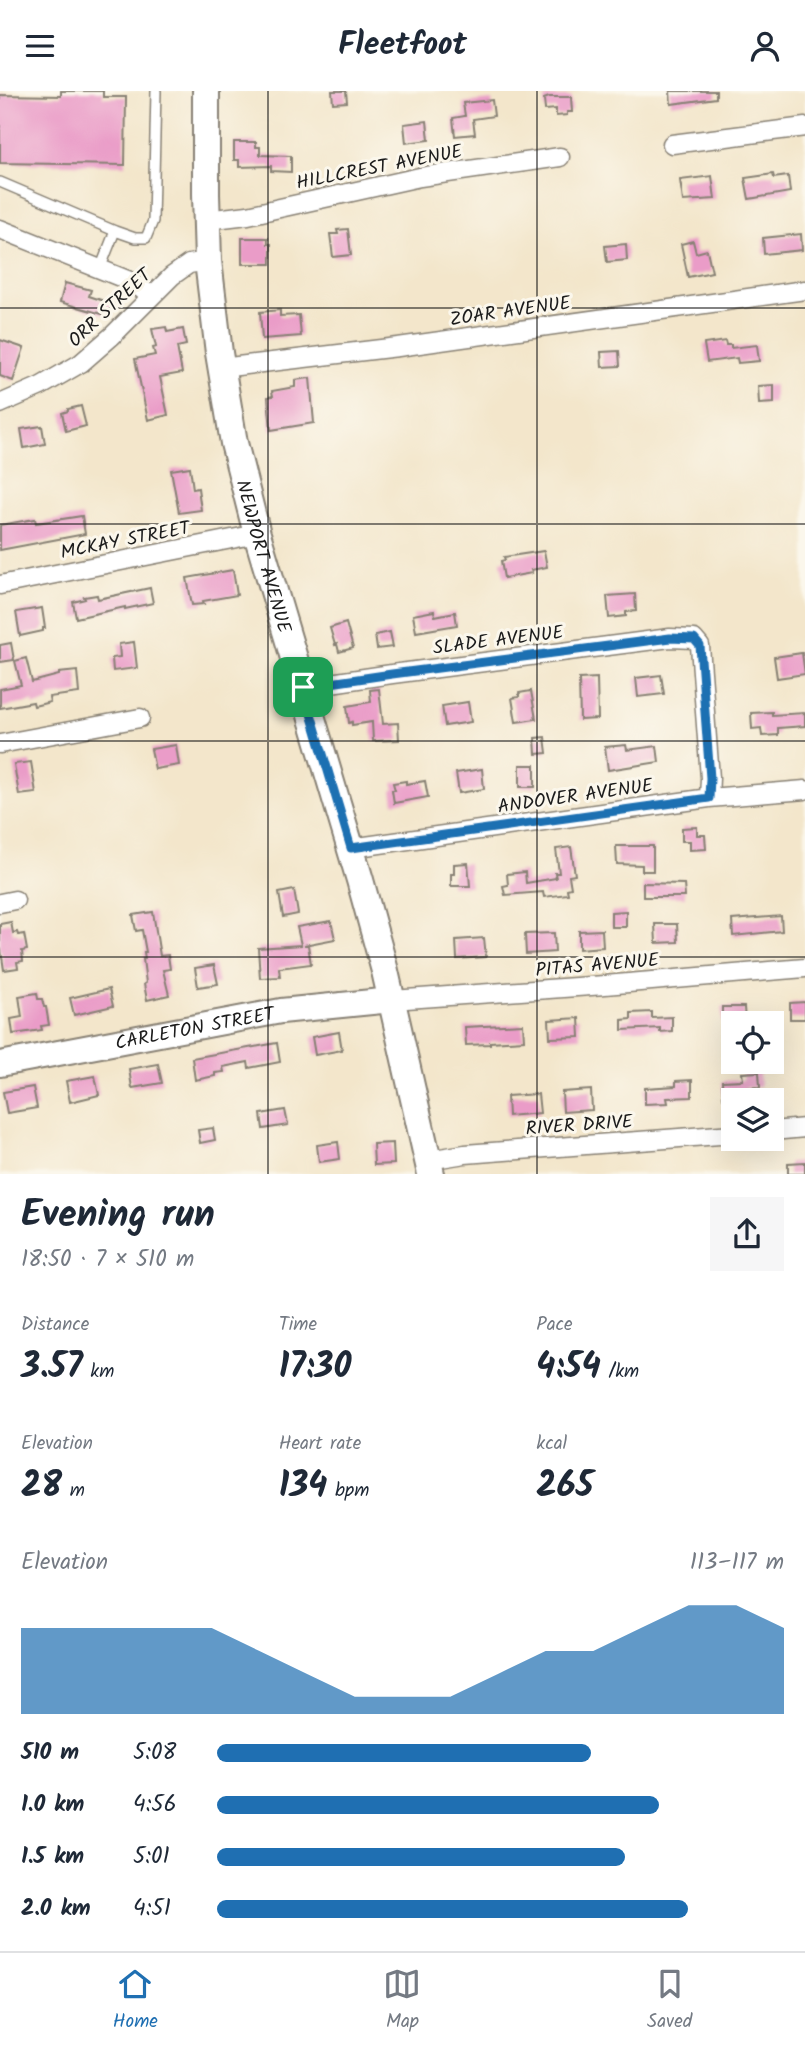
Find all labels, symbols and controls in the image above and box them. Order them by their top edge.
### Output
text: Fleetfoot [338,20,467,71]
icon: menu [21,27,59,65]
icon: person [746,27,784,65]
street label: HILLCREST AVENUE [294,137,466,199]
street label: ORR STREET [62,260,160,355]
street label: ZOAR AVENUE [448,289,574,335]
street label: NEWPORT AVENUE [227,477,299,638]
street label: MCKAY STREET [58,513,195,568]
street label: SLADE AVENUE [431,618,566,664]
pin [273,657,333,717]
icon: arrive [284,668,322,706]
street label: ANDOVER AVENUE [496,771,656,823]
street label: PITAS AVENUE [534,946,661,986]
street label: CARLETON STREET [113,999,279,1059]
map controls [721,1011,784,1151]
button: locate [721,1011,784,1074]
button: layers [721,1088,784,1151]
street label: RIVER DRIVE [525,1107,635,1145]
text: Evening run [21,1186,215,1246]
button: share [710,1197,784,1271]
text: 18:50 · 7 × 510 m [21,1242,194,1278]
text: Distance [21,1310,89,1340]
text: Time [279,1310,317,1340]
text: Pace [536,1310,573,1340]
text: 3.57 [21,1340,83,1396]
text: 17:30 [279,1340,351,1396]
text: 4:54 [536,1340,601,1396]
text: km [83,1357,114,1387]
text: /km [601,1357,639,1387]
text: Elevation [21,1429,93,1459]
text: Heart rate [279,1429,361,1459]
text: kcal [536,1429,567,1459]
text: 28 [21,1459,62,1515]
text: 134 [279,1459,327,1515]
text: 265 [536,1459,593,1515]
text: m [62,1476,85,1506]
text: bpm [327,1476,369,1506]
text: Elevation [21,1545,108,1581]
text: 113–117 m [690,1545,784,1581]
text: 510 m [21,1735,79,1771]
text: 5:08 [133,1735,176,1771]
text: 1.0 km [21,1787,84,1823]
text: 4:56 [133,1787,176,1823]
text: 1.5 km [21,1839,84,1875]
text: 5:01 [133,1839,170,1875]
text: 2.0 km [21,1891,91,1927]
text: 4:51 [133,1891,171,1927]
tab: Home [113,1965,158,2037]
tab: Map [383,1965,421,2037]
tab: Saved [647,1965,692,2037]

